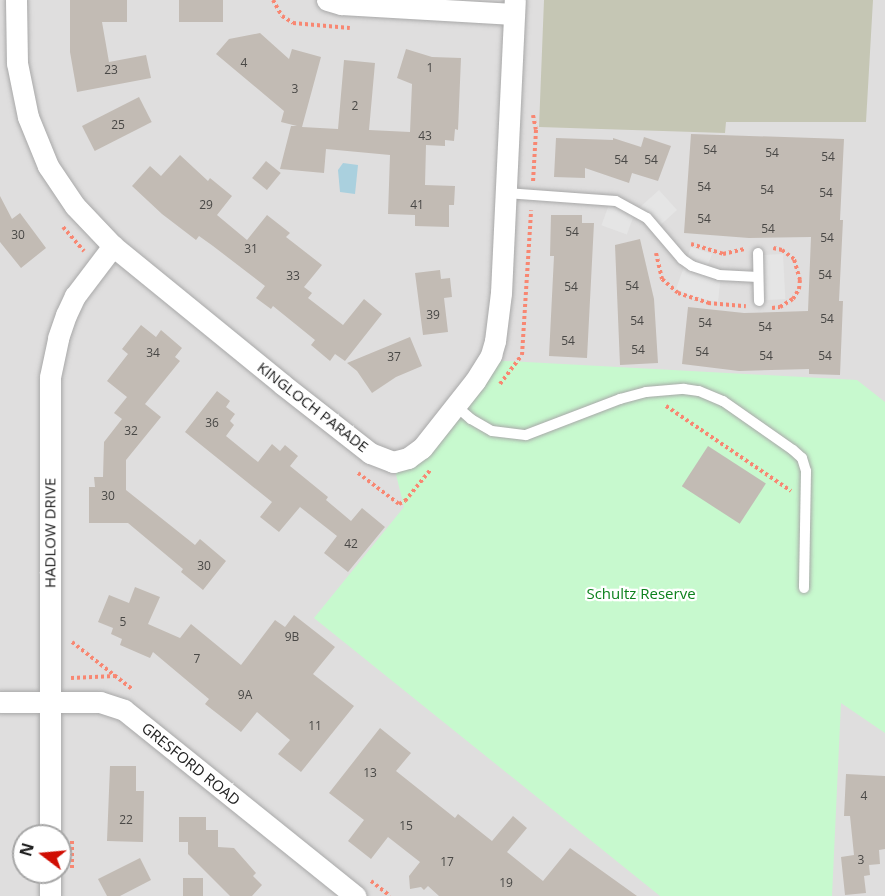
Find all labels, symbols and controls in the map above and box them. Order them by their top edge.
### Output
house number: 4 [241,56,247,70]
house number: 1 [427,61,433,75]
house number: 23 [104,63,118,77]
house number: 3 [292,82,298,96]
house number: 2 [352,99,358,113]
house number: 25 [111,118,125,132]
house number: 43 [418,129,432,143]
house number: 54 [703,143,717,157]
house number: 54 [765,146,779,160]
house number: 54 [821,150,835,164]
house number: 54 [614,153,628,167]
house number: 54 [644,153,658,167]
house number: 54 [697,180,711,194]
house number: 54 [760,183,774,197]
house number: 54 [819,186,833,200]
house number: 29 [199,198,213,212]
house number: 41 [410,198,424,212]
house number: 54 [697,212,711,226]
house number: 54 [761,222,775,236]
house number: 54 [565,225,579,239]
house number: 30 [11,228,25,242]
house number: 54 [820,231,834,245]
house number: 31 [244,242,258,256]
house number: 54 [818,268,832,282]
house number: 33 [286,269,300,283]
house number: 54 [625,279,639,293]
house number: 54 [564,280,578,294]
house number: 39 [426,308,440,322]
house number: 54 [820,312,834,326]
house number: 54 [630,314,644,328]
house number: 54 [698,316,712,330]
house number: 54 [758,320,772,334]
house number: 54 [561,334,575,348]
house number: 54 [631,343,645,357]
house number: 54 [695,345,709,359]
house number: 34 [146,346,160,360]
house number: 54 [759,349,773,363]
house number: 54 [818,349,832,363]
house number: 37 [387,350,401,364]
street label: KINGLOCH PARADE [254,358,372,456]
house number: 36 [205,416,219,430]
house number: 32 [124,424,138,438]
street label: HADLOW DRIVE [41,478,59,588]
house number: 30 [101,489,115,503]
house number: 42 [344,537,358,551]
house number: 30 [197,559,211,573]
park label: Schultz Reserve [586,585,696,603]
house number: 5 [120,615,126,629]
house number: 9B [285,630,299,644]
house number: 7 [194,652,200,666]
house number: 9A [238,688,252,702]
street label: GRESFORD ROAD [138,719,244,809]
house number: 11 [308,719,322,733]
house number: 13 [363,766,377,780]
house number: 4 [861,789,867,803]
house number: 22 [119,813,133,827]
house number: 15 [399,819,413,833]
north arrow [12,824,72,884]
text: N [14,840,39,859]
house number: 3 [858,853,864,867]
house number: 17 [440,855,454,869]
house number: 19 [499,876,513,890]

